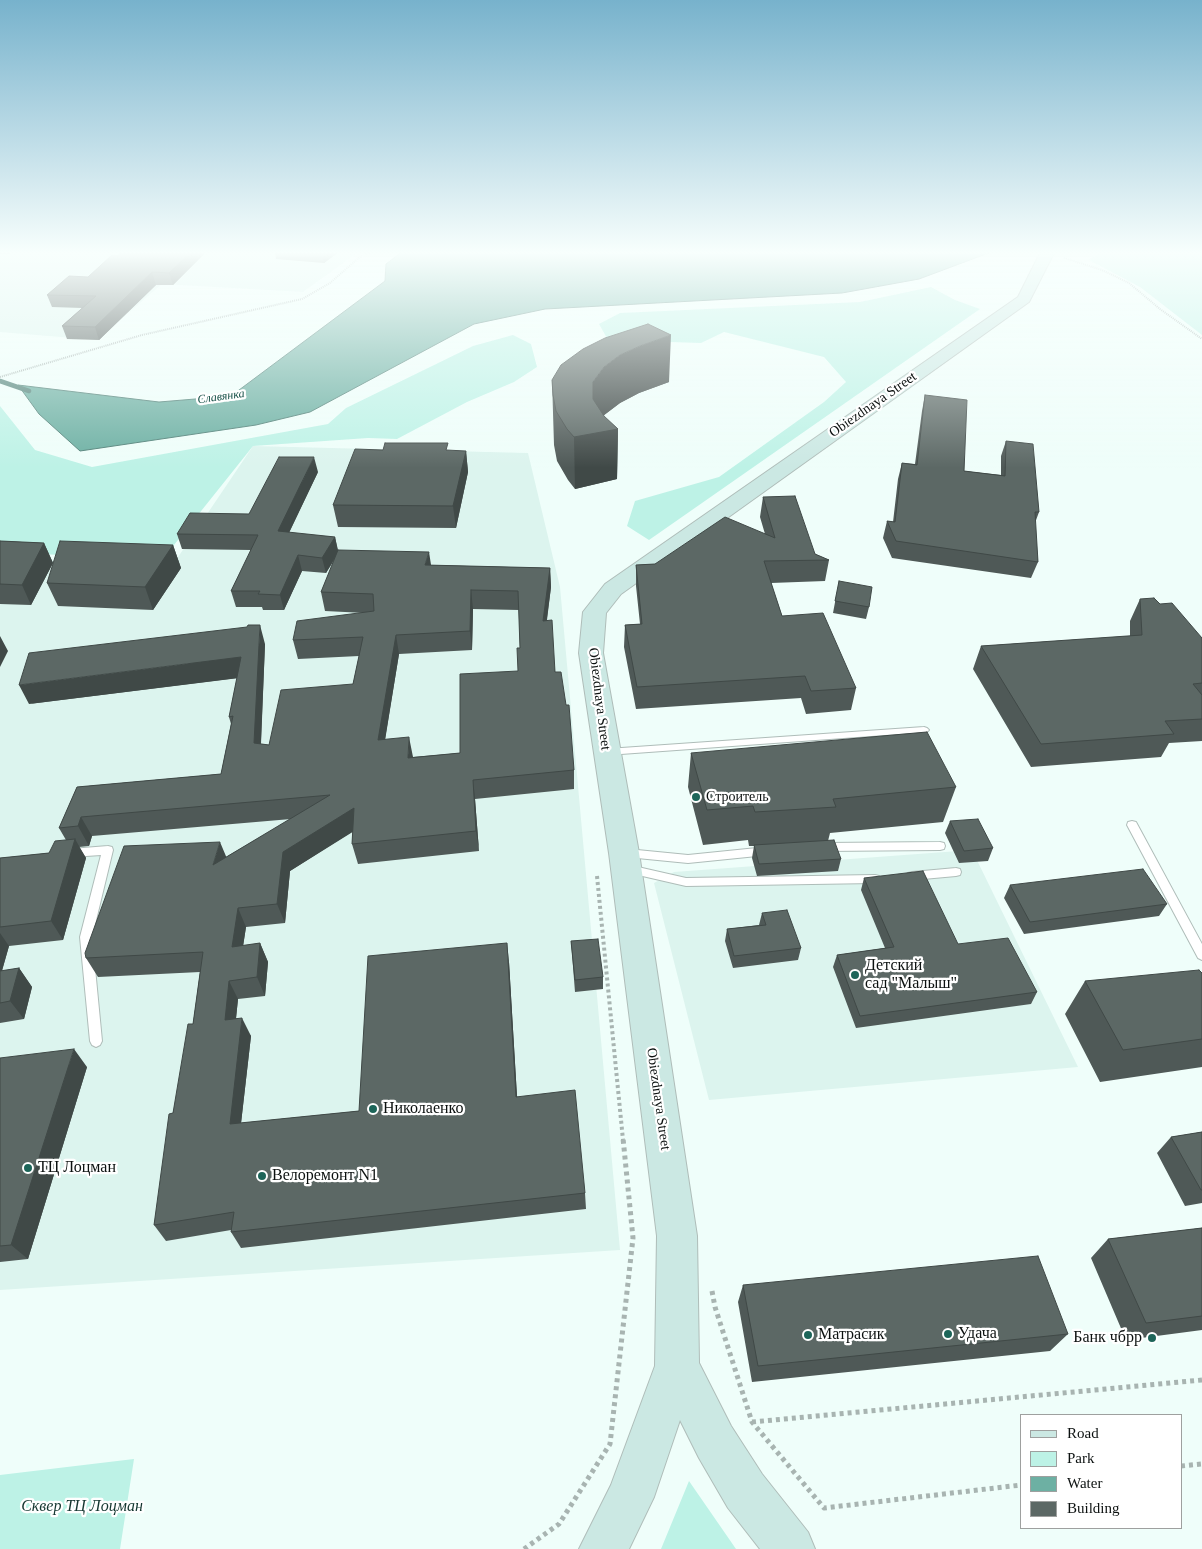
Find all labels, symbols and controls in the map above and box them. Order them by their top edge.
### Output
street label: Obiezdnaya Street [826,369,920,441]
water label: Славянка [197,387,245,407]
street label: Obiezdnaya Street [584,647,614,751]
place label: Строитель [706,789,769,805]
marker: Строитель [690,791,702,803]
place label: Детский сад "Малыш" [865,956,957,994]
marker: Детский сад "Малыш" [849,969,861,981]
street label: Obiezdnaya Street [643,1047,673,1151]
place label: Николаенко [383,1099,464,1119]
marker: Николаенко [367,1103,379,1115]
place label: ТЦ Лоцман [38,1158,116,1178]
marker: ТЦ Лоцман [22,1162,34,1174]
place label: Велоремонт N1 [272,1166,378,1186]
marker: Велоремонт N1 [256,1170,268,1182]
place label: Удача [958,1324,997,1344]
place label: Матрасик [818,1325,885,1345]
marker: Удача [942,1328,954,1340]
place label: Банк чбрр [1073,1328,1142,1348]
marker: Матрасик [802,1329,814,1341]
marker: Банк чбрр [1146,1332,1158,1344]
legend [1020,1414,1182,1529]
text: Road [1067,1425,1099,1441]
text: Park [1067,1450,1095,1466]
text: Water [1067,1475,1102,1491]
park label: Сквер ТЦ Лоцман [21,1497,143,1517]
text: Building [1067,1500,1120,1516]

